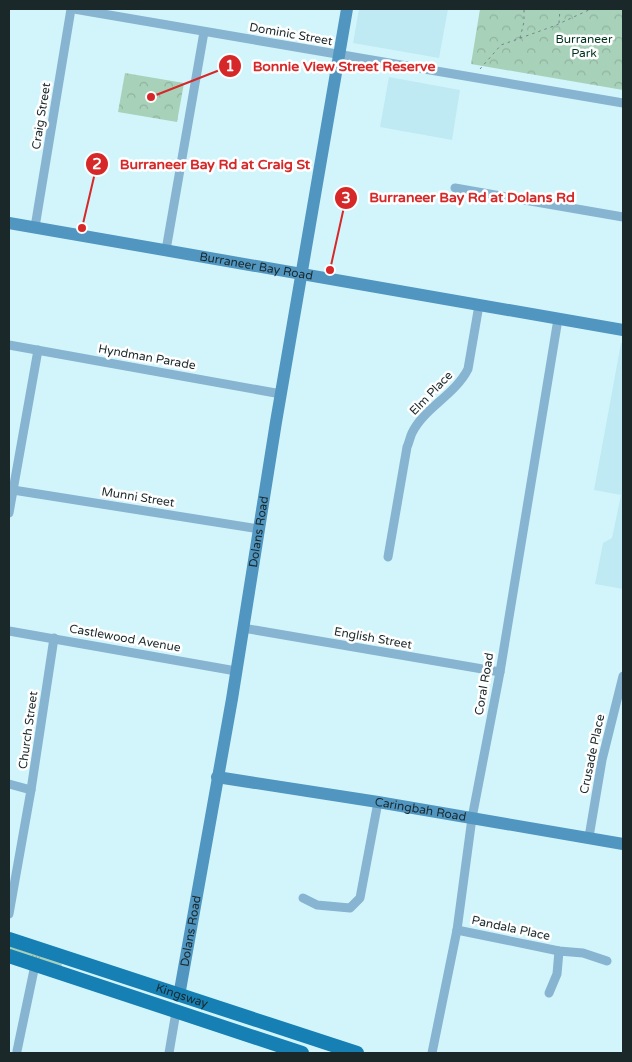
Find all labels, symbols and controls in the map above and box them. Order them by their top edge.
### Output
street label: Dominic Street [248,20,334,48]
park label: Burraneer Park [556,32,613,60]
callout: Bonnie View Street Reserve [218,51,446,80]
text: 1 [225,57,235,75]
text: Bonnie View Street Reserve [253,58,435,75]
street label: Craig Street [29,81,53,150]
callout: Burraneer Bay Rd at Craig St [85,149,320,178]
text: 2 [92,155,102,173]
text: Burraneer Bay Rd at Craig St [120,156,311,173]
callout: Burraneer Bay Rd at Dolans Rd [334,183,585,212]
text: 3 [341,189,351,207]
text: Burraneer Bay Rd at Dolans Rd [369,189,575,206]
street label: Burraneer Bay Road [198,249,314,283]
street label: Hyndman Parade [97,342,197,372]
street label: Elm Place [407,368,456,418]
street label: Munni Street [100,484,176,510]
street label: Dolans Road [246,495,271,569]
street label: Castlewood Avenue [68,621,182,655]
street label: English Street [333,624,413,652]
street label: Coral Road [472,652,496,716]
street label: Church Street [16,690,40,770]
street label: Crusade Place [577,713,607,795]
street label: Caringbah Road [374,795,467,824]
street label: Dolans Road [177,894,204,968]
street label: Pandala Place [470,913,552,943]
street label: Kingsway [154,981,210,1011]

